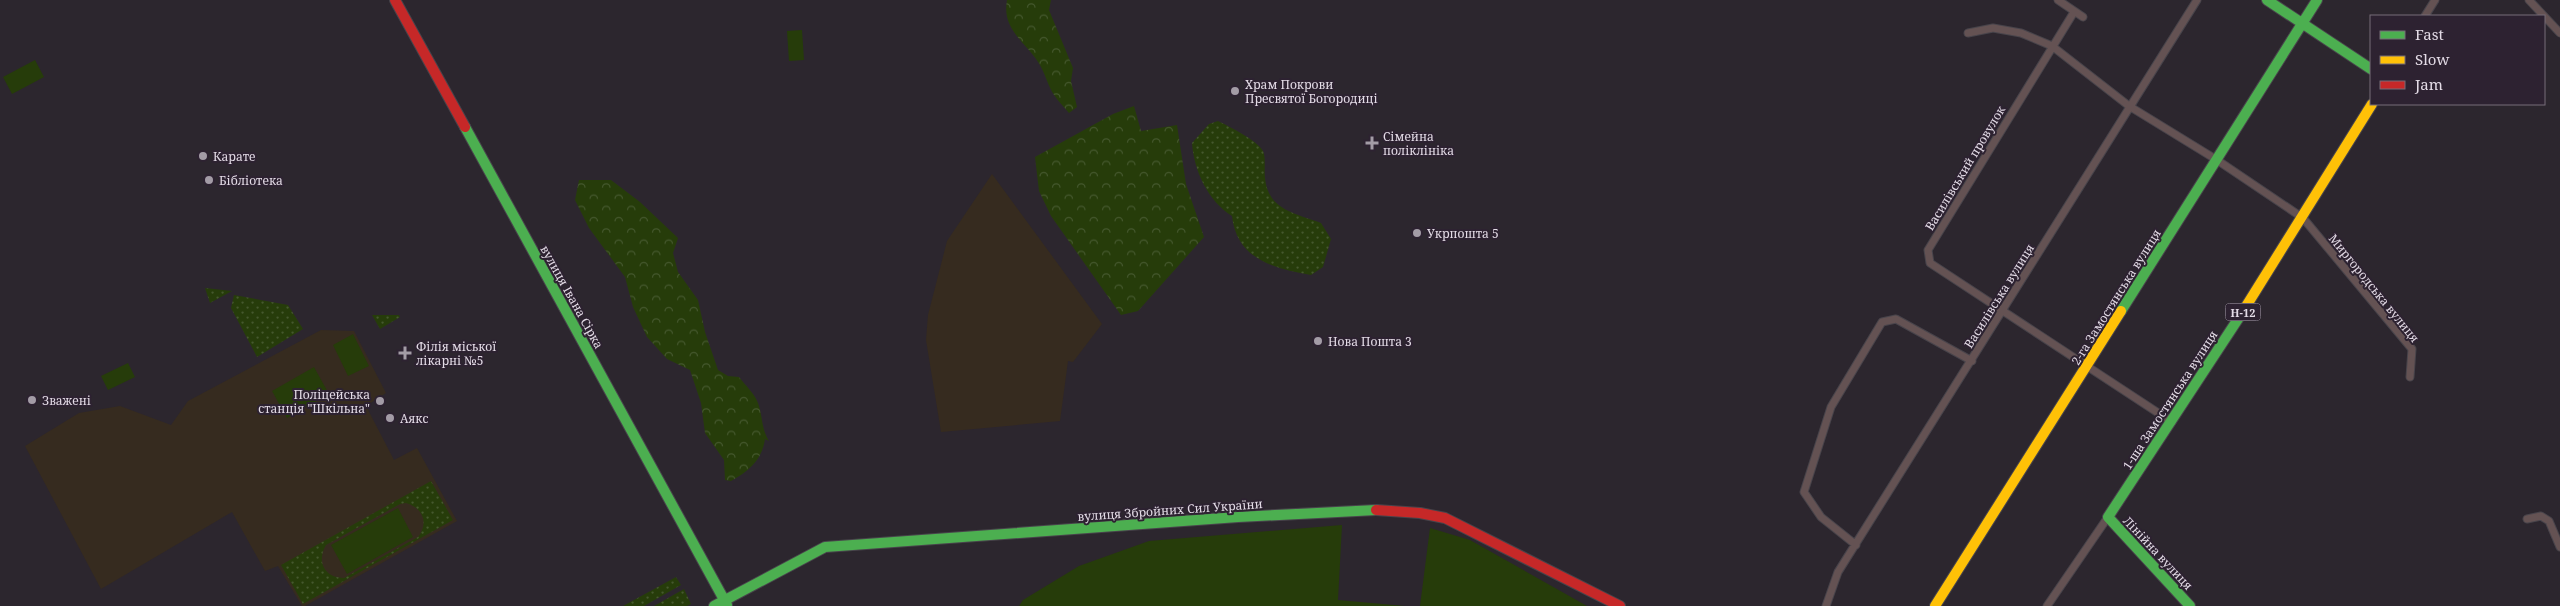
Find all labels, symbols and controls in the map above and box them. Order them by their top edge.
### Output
legend [2370,15,2545,105]
text: Fast [2415,24,2444,44]
text: Slow [2415,49,2449,69]
text: Jam [2414,74,2443,94]
place label: Храм Покрови Пресвятої Богородиці [1245,76,1378,107]
marker: Храм Покрови Пресвятої Богородиці [1229,85,1241,97]
street label: Василівський провулок [1921,102,2010,234]
place label: Сімейна поліклініка [1383,128,1454,159]
marker: Сімейна поліклініка [1365,136,1379,150]
place label: Карате [213,148,256,165]
marker: Карате [197,150,209,162]
place label: Бібліотека [219,172,283,189]
marker: Бібліотека [203,174,215,186]
place label: Укрпошта 5 [1427,225,1499,242]
street label: 2-га Замостянська вулиця [2067,226,2165,368]
marker: Укрпошта 5 [1411,227,1423,239]
street label: Миргородська вулиця [2325,230,2423,346]
street label: Василівська вулиця [1960,241,2038,351]
street label: вулиця Івана Сірка [536,242,608,352]
road number: Н-12 [2226,304,2260,320]
street label: 1-ша Замостянська вулиця [2119,327,2222,473]
place label: Нова Пошта 3 [1328,333,1412,350]
marker: Нова Пошта 3 [1312,335,1324,347]
place label: Філія міської лікарні №5 [416,338,496,369]
marker: Філія міської лікарні №5 [398,346,412,360]
place label: Поліцейська станція "Шкільна" [258,386,370,417]
place label: Зважені [42,392,91,409]
marker: Зважені [26,394,38,406]
marker: Поліцейська станція "Шкільна" [374,395,386,407]
place label: Аякс [400,410,428,427]
marker: Аякс [384,412,396,424]
street label: вулиця Збройних Сил України [1077,495,1263,525]
street label: Лінійна вулиця [2119,513,2197,594]

